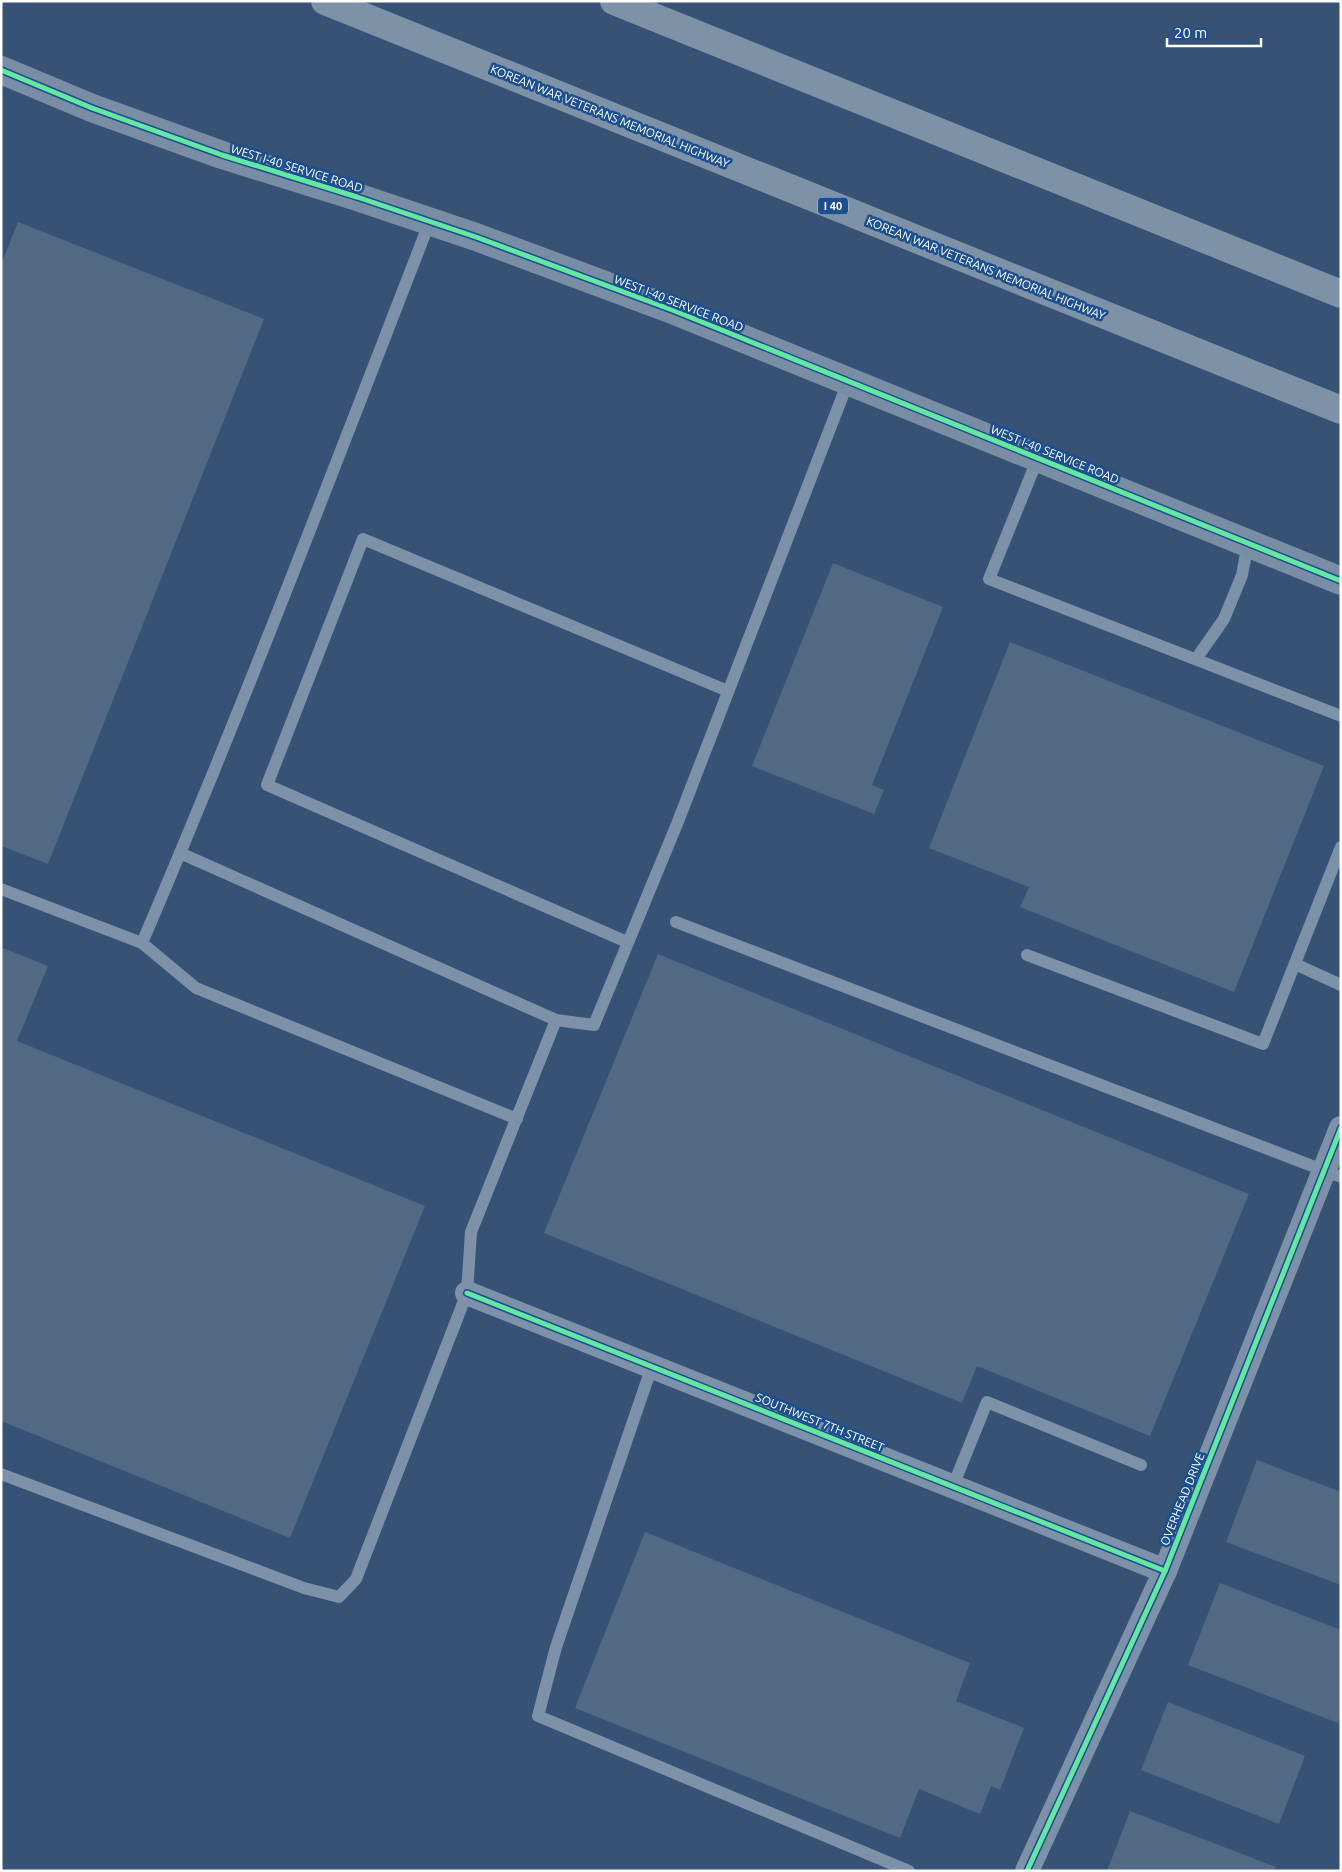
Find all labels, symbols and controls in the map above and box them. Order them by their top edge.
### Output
scale bar [1167,15,1261,47]
text: 20 m [1174,24,1207,41]
street label: KOREAN WAR VETERANS MEMORIAL HIGHWAY [489,62,731,170]
street label: WEST I-40 SERVICE ROAD [229,142,365,194]
road number: I 40 [818,198,848,215]
street label: KOREAN WAR VETERANS MEMORIAL HIGHWAY [865,214,1107,322]
street label: WEST I-40 SERVICE ROAD [613,272,745,334]
street label: WEST I-40 SERVICE ROAD [989,422,1121,486]
street label: SOUTHWEST 7TH STREET [754,1390,886,1454]
street label: OVERHEAD DRIVE [1157,1451,1207,1547]

